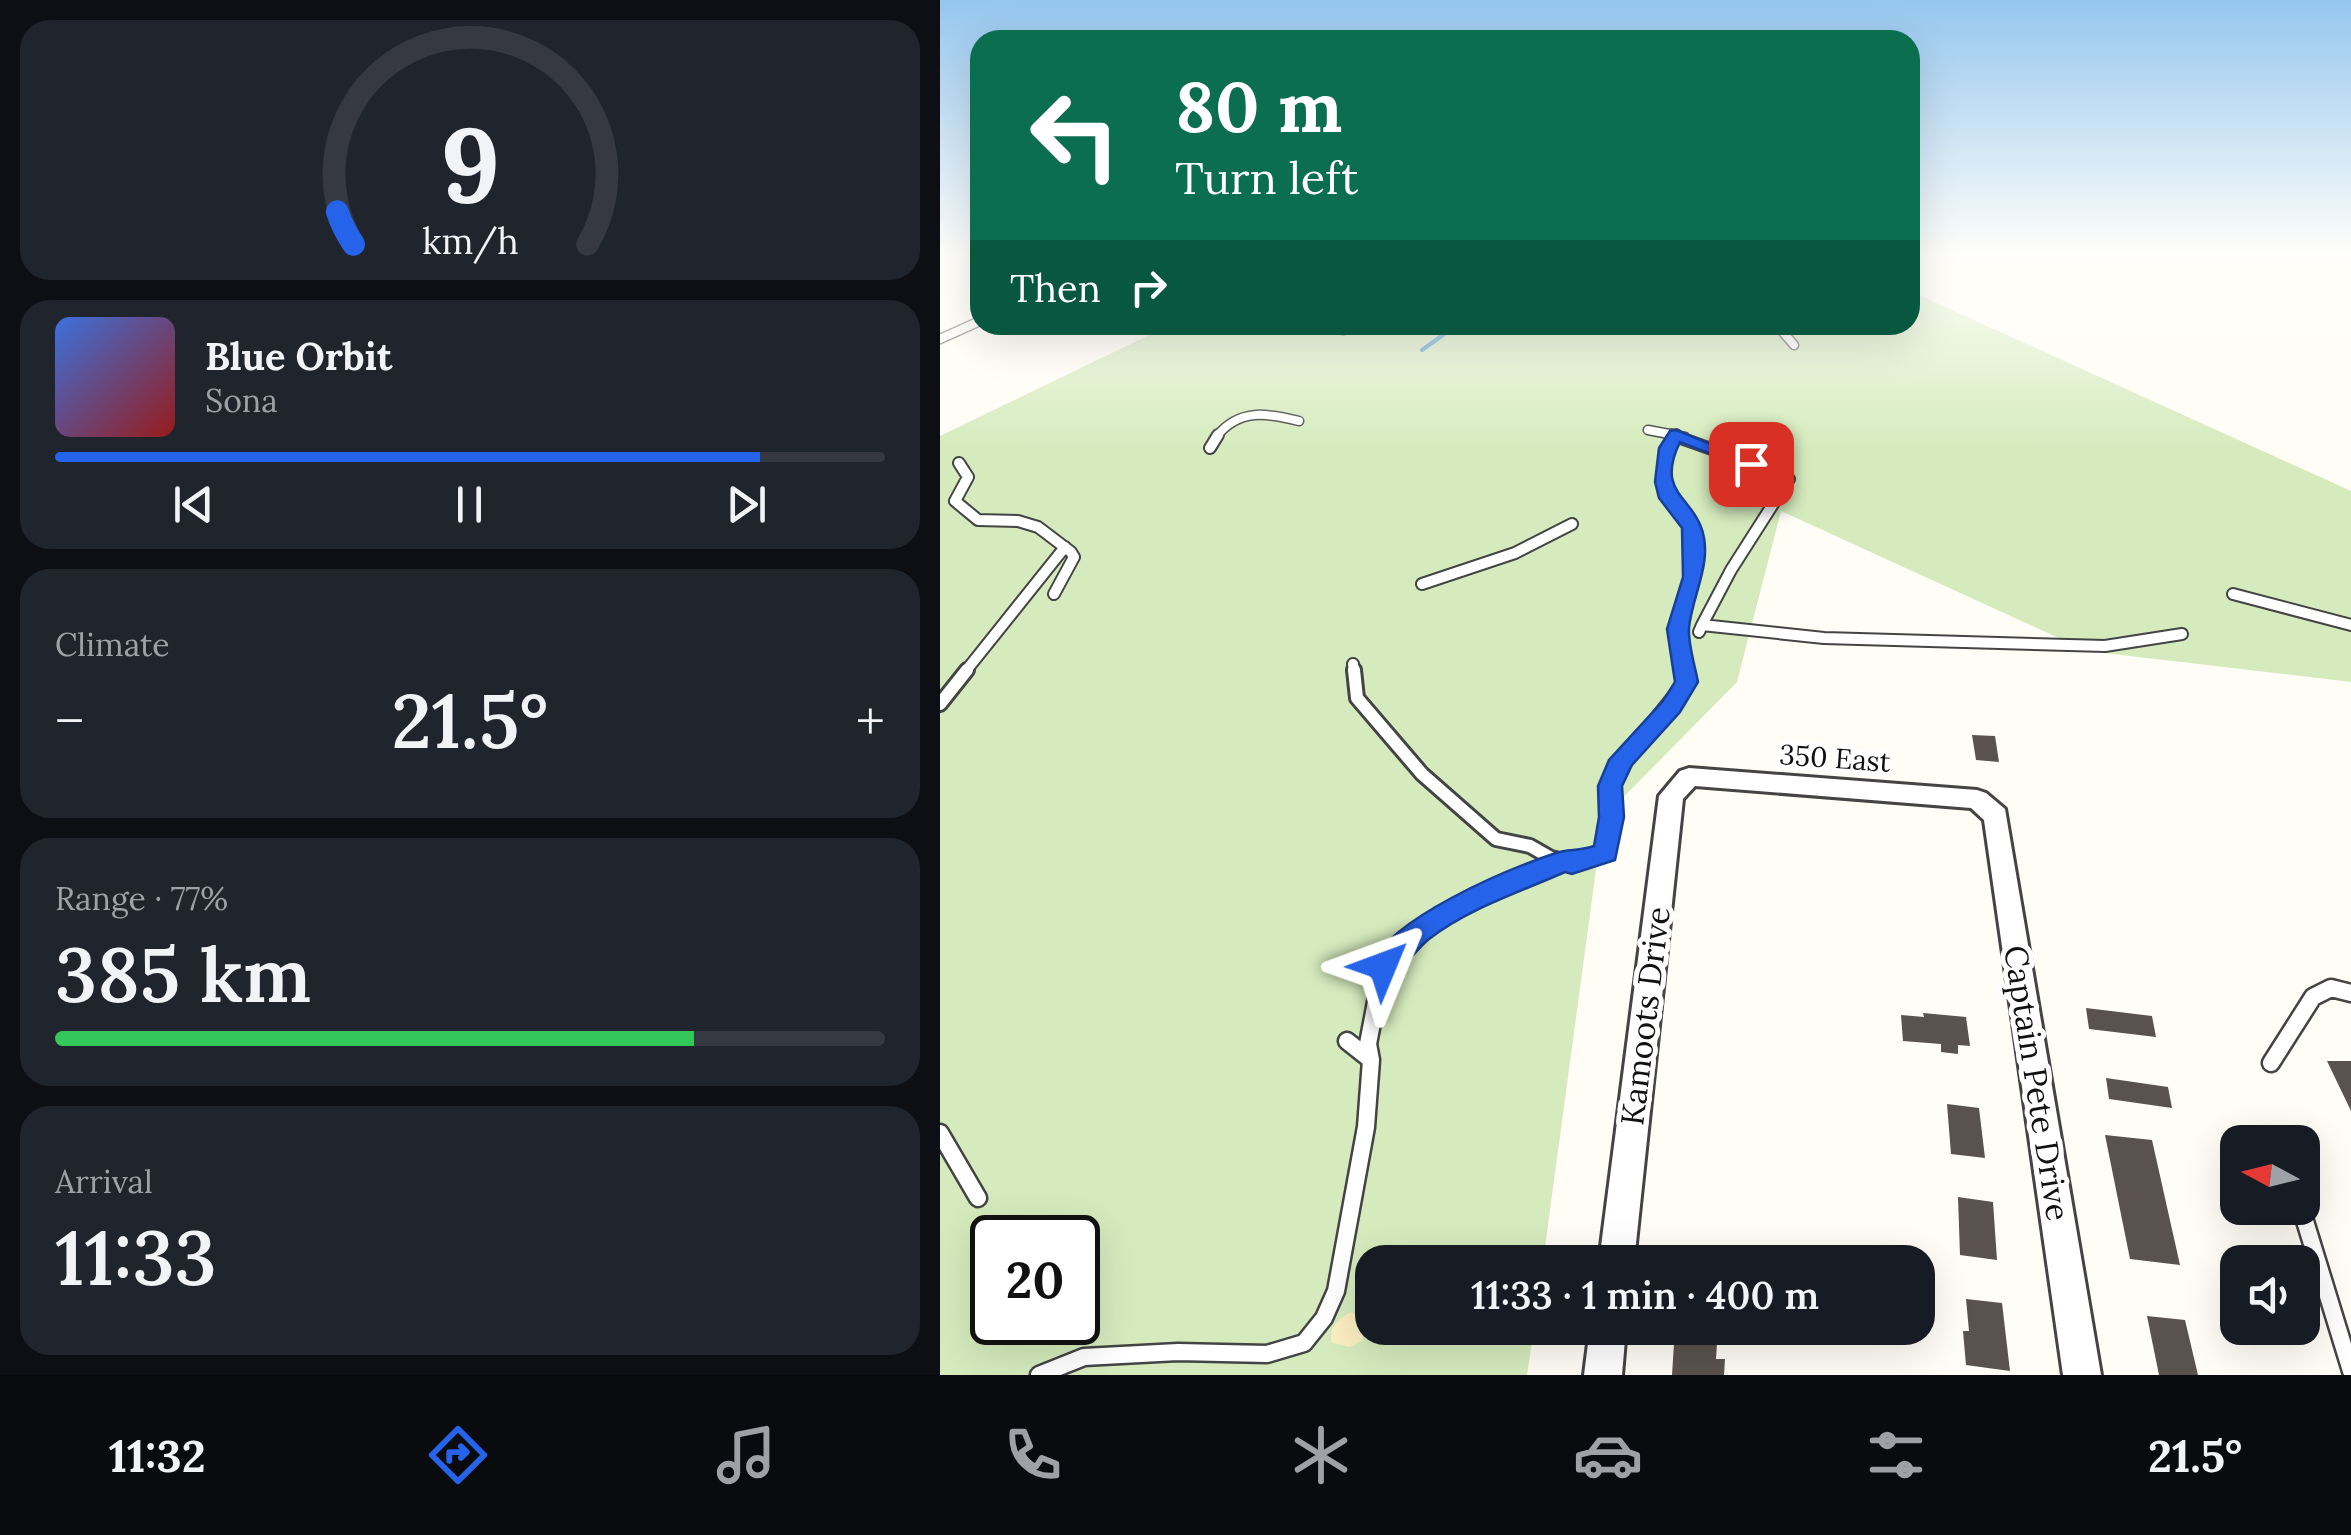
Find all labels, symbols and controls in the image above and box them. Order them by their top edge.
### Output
text: 80 m [1175,62,1342,151]
icon: left [1010,70,1140,200]
text: 9 [440,97,500,230]
text: Turn left [1175,149,1358,206]
text: km/h [422,218,518,264]
icon: right [1121,260,1176,315]
text: Then [1010,264,1101,312]
text: Blue Orbit [205,332,392,380]
text: Sona [205,380,278,421]
pin [1709,422,1794,507]
icon: arrive [1724,437,1779,492]
icon: previous [166,477,221,532]
icon: pause [442,477,497,532]
icon: next [719,477,774,532]
text: Climate [55,624,170,665]
text: 21.5° [391,673,549,769]
text: − [55,686,84,756]
text: + [856,686,885,756]
street label: 350 East [1778,736,1892,780]
text: Range · 77% [55,878,228,919]
street label: Kamoots Drive [1611,904,1679,1128]
position arrow [1331,914,1435,1018]
text: 385 km [55,927,311,1023]
street label: Captain Pete Drive [1995,942,2079,1224]
north arrow [2220,1125,2320,1225]
map controls [2220,1125,2320,1345]
text: Arrival [55,1161,153,1202]
text: 11:33 [55,1210,216,1306]
speed limit sign: 20 [970,1215,1100,1345]
button: sound [2220,1245,2320,1345]
text: 11:33 · 1 min · 400 m [1471,1271,1819,1319]
icon: directions [423,1420,493,1490]
icon: music [711,1420,781,1490]
icon: phone [998,1420,1068,1490]
icon: climate [1286,1420,1356,1490]
icon: car [1573,1420,1643,1490]
icon: filters [1861,1420,1931,1490]
text: 11:32 [109,1427,206,1484]
text: 21.5° [2148,1427,2242,1484]

